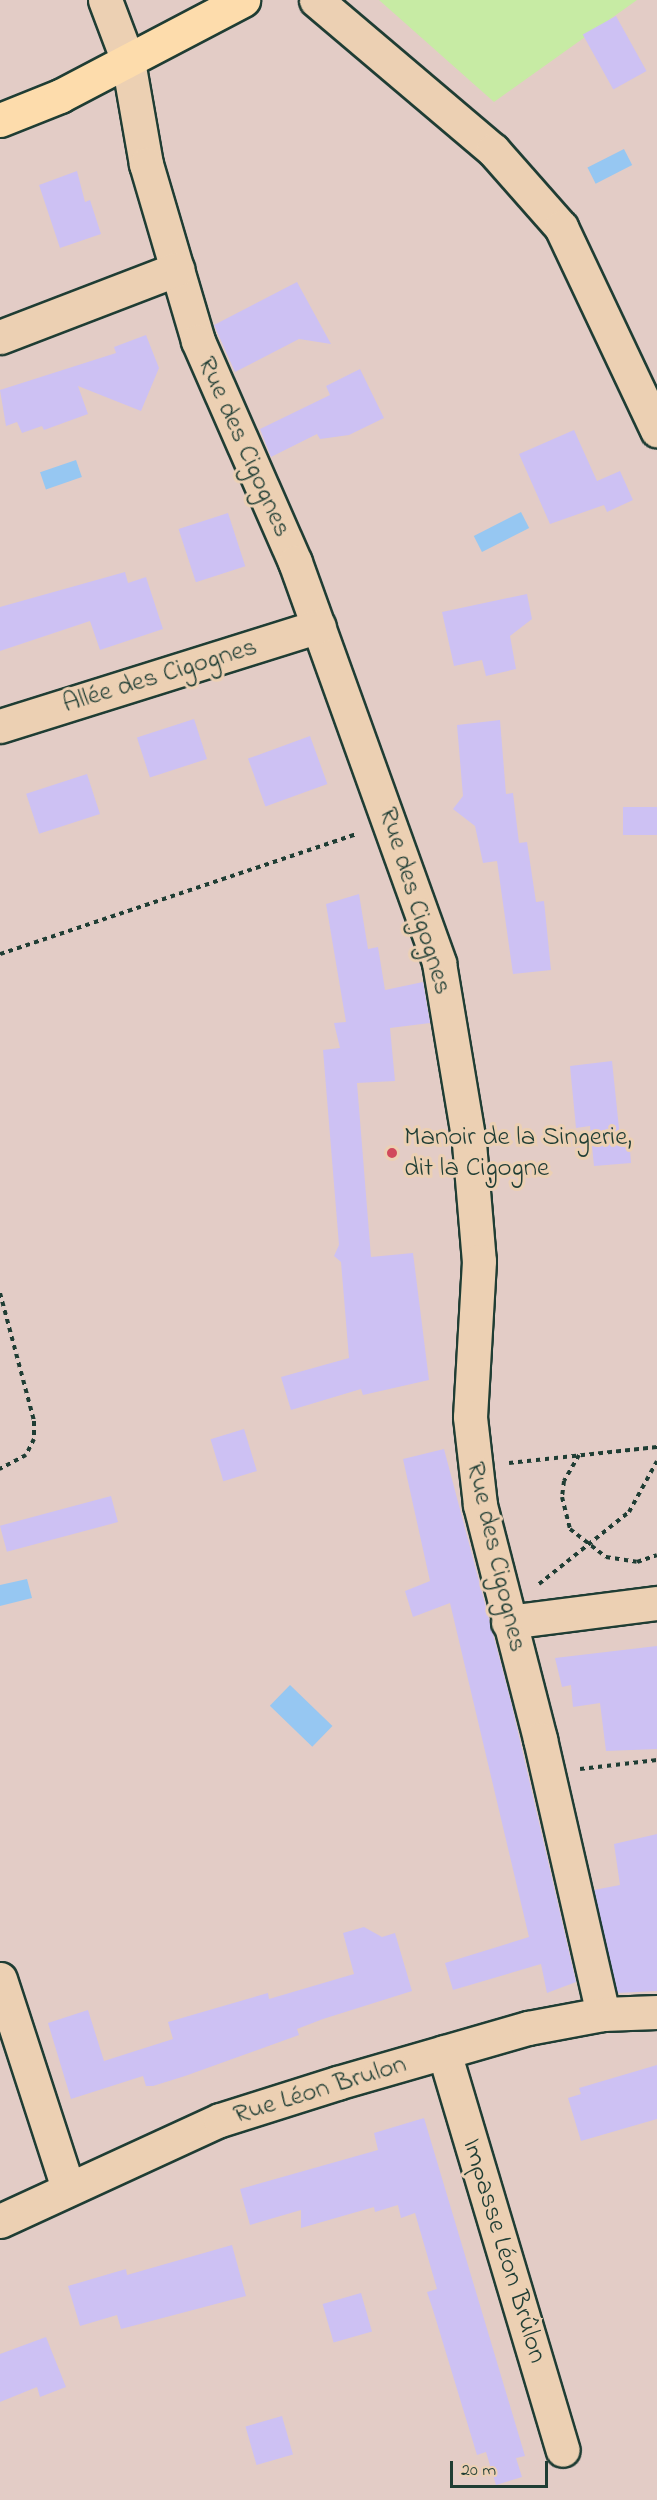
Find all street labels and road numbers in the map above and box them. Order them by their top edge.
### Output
street label: Rue des Cigognes [190,352,298,542]
street label: Allée des Cigognes [59,631,261,721]
street label: Rue des Cigognes [371,803,459,999]
street label: Rue des Cigognes [458,1459,534,1655]
street label: Rue Léon Brulon [230,2048,410,2132]
street label: Impasse Léon Brûlon [454,2135,554,2367]

